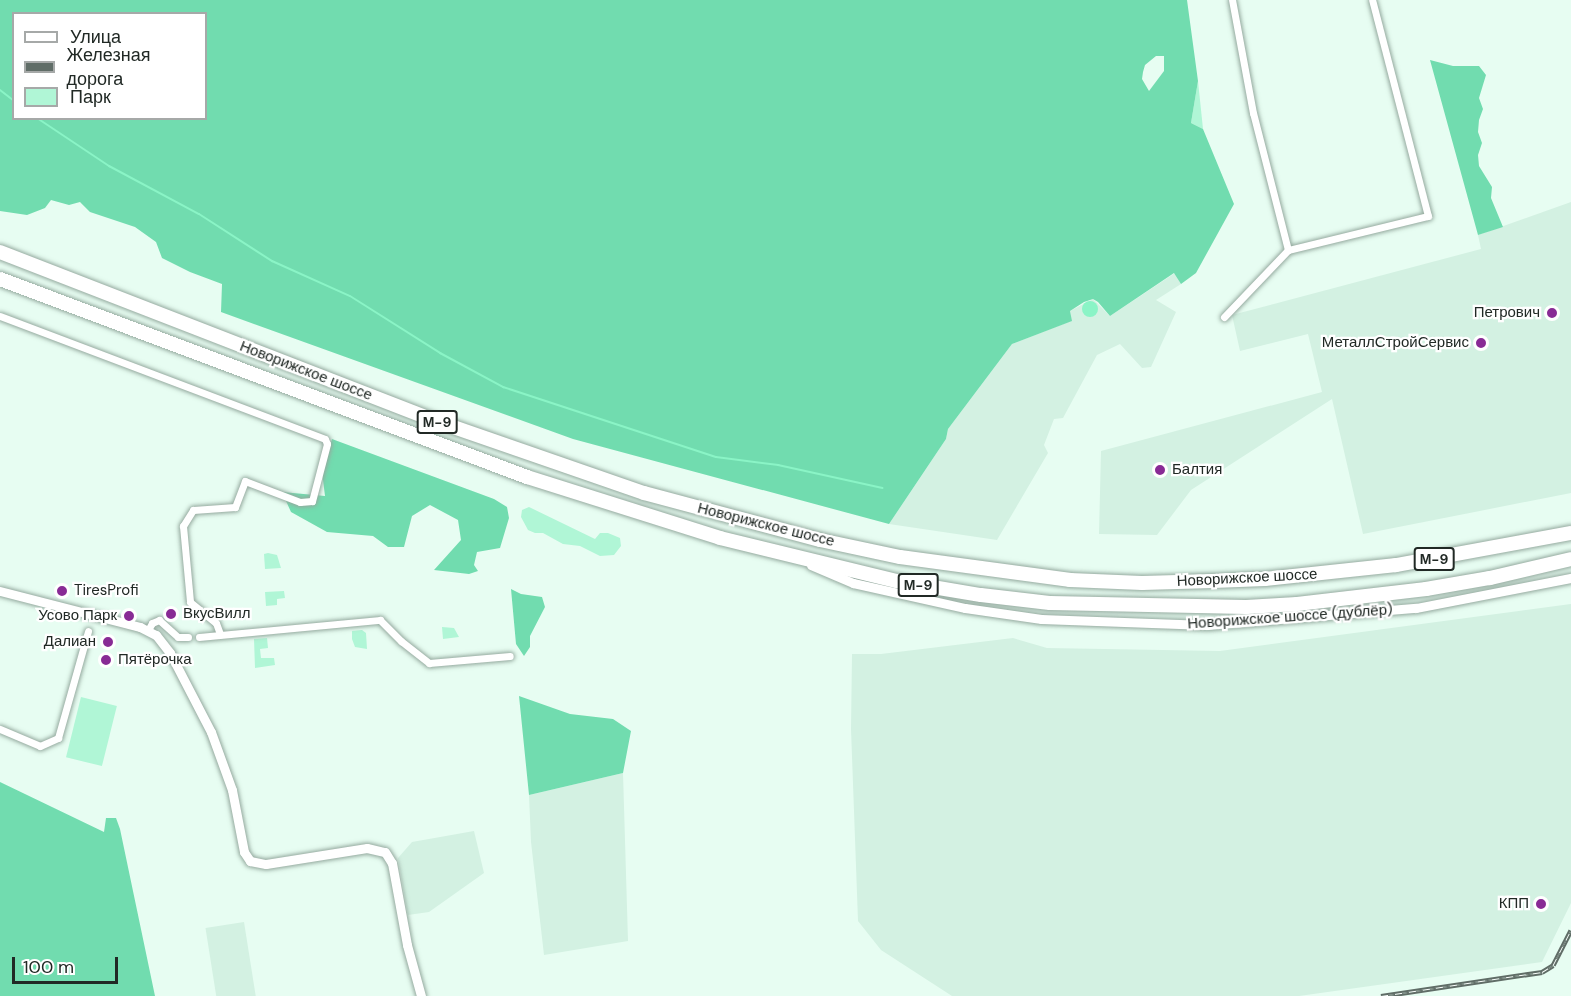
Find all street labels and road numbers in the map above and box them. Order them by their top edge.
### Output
street label: Новорижское шоссе [237,337,375,405]
road number: М-9 [416,411,458,433]
street label: Новорижское шоссе [696,499,836,551]
road number: М-9 [1413,548,1455,570]
street label: Новорижское шоссе [1176,565,1318,591]
road number: М-9 [897,574,939,596]
street label: Новорижское шоссе (дублёр) [1187,601,1393,633]

